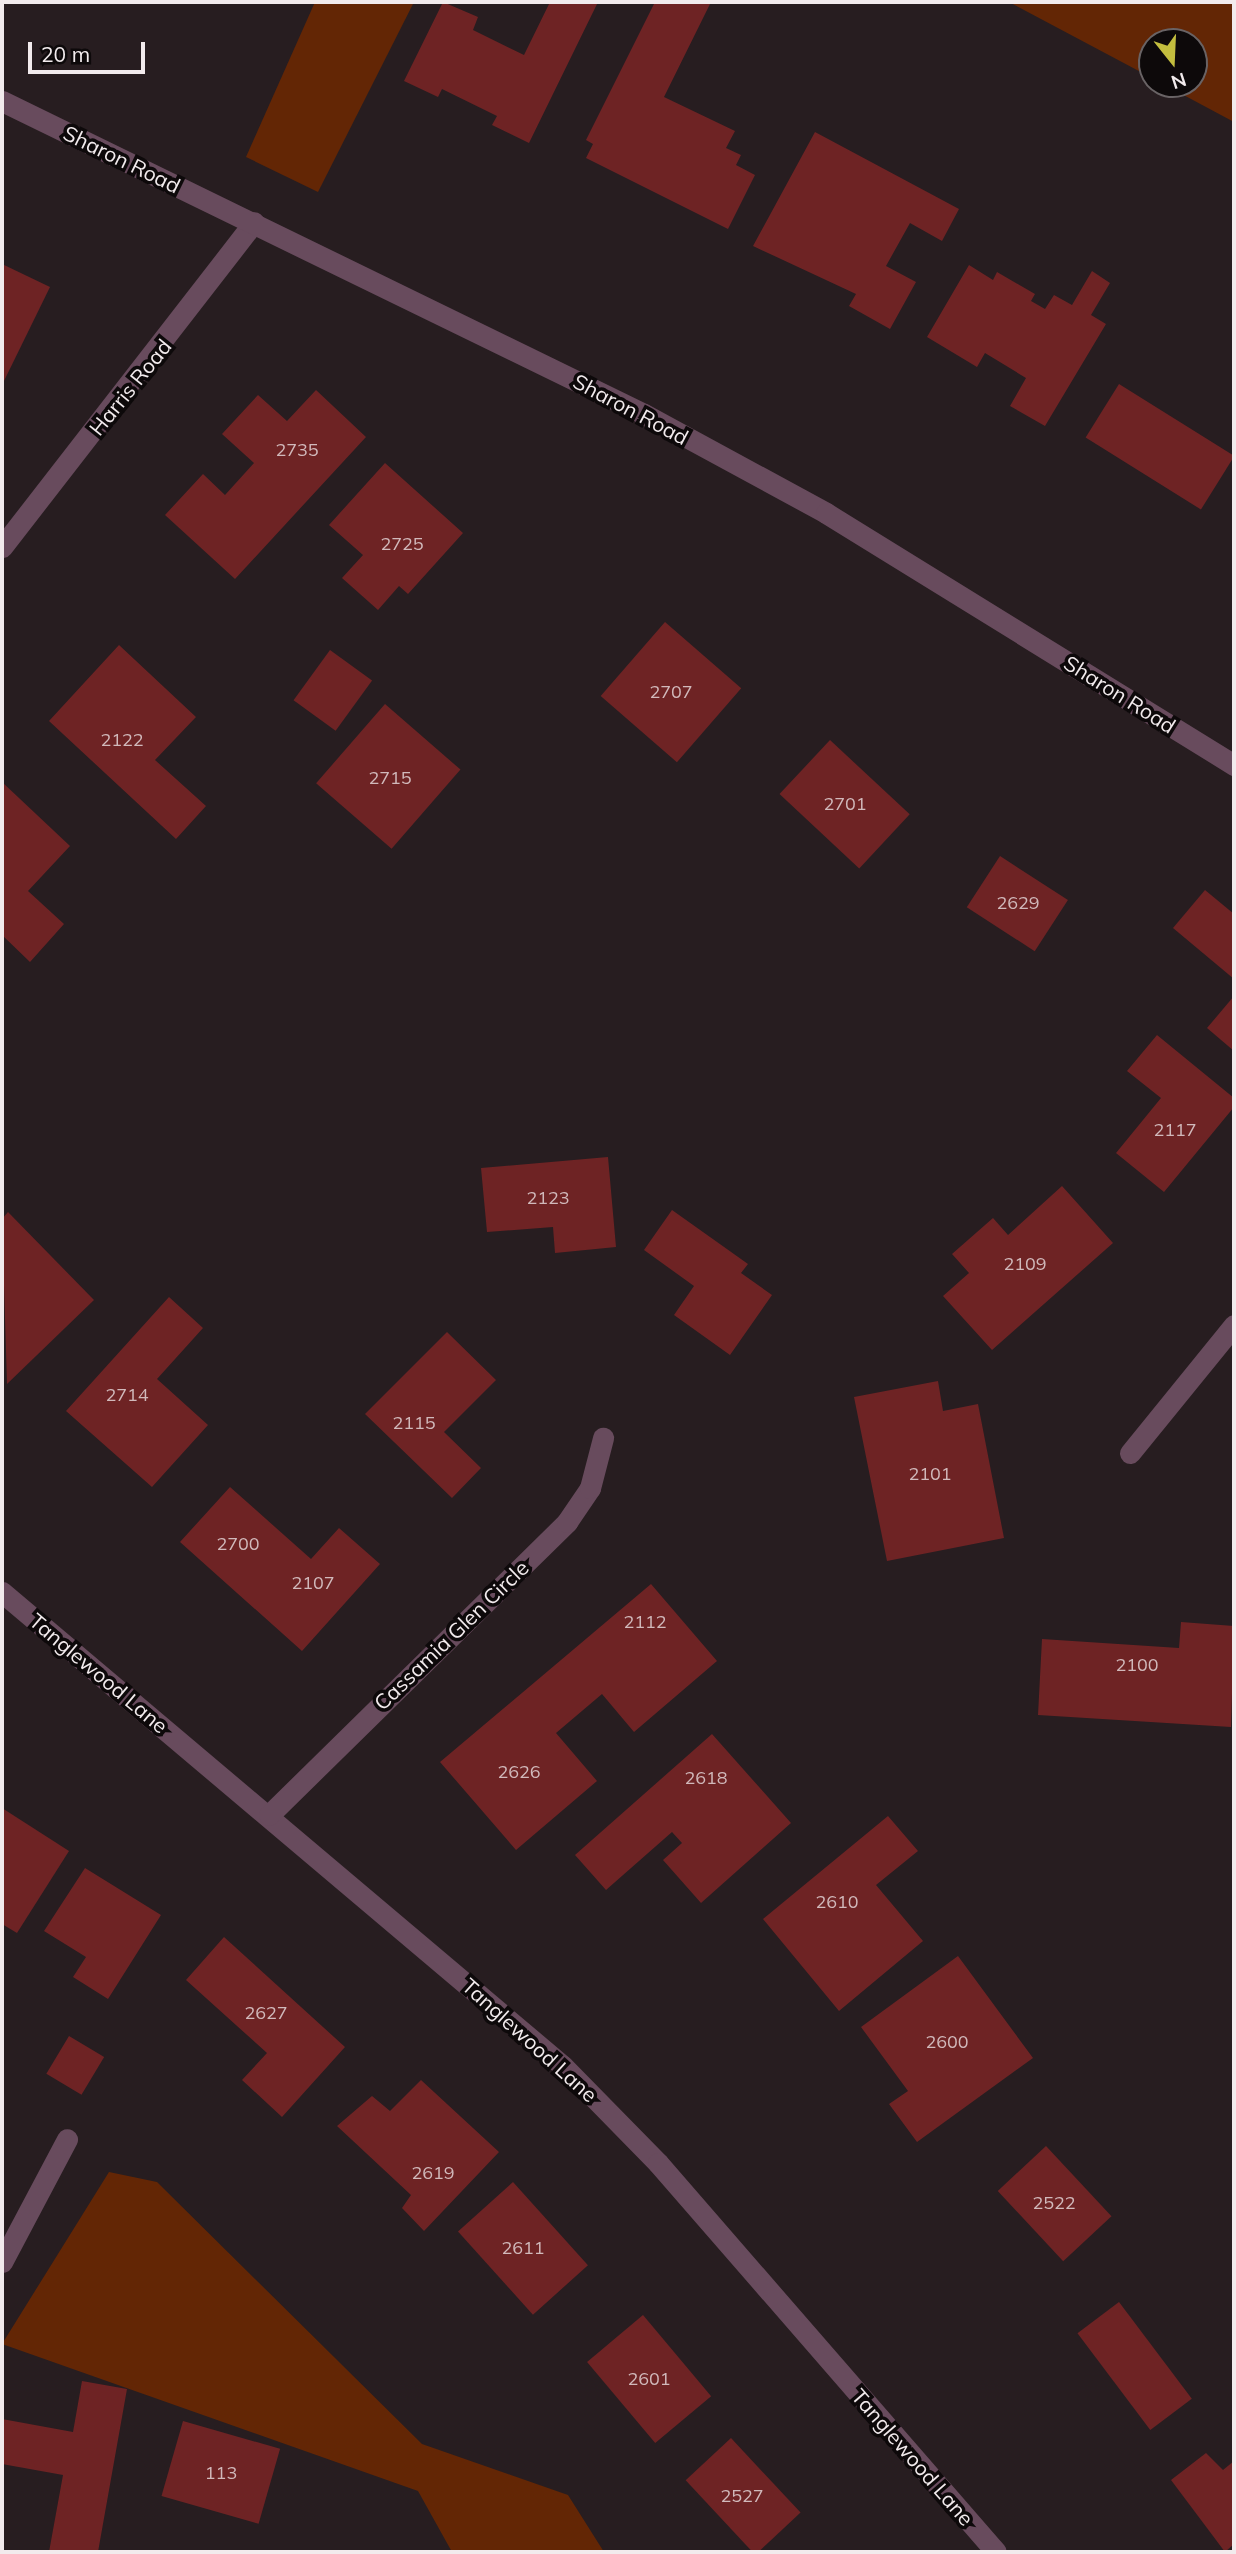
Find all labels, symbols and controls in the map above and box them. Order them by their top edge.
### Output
scale bar [32,28,149,72]
north arrow [1138,28,1208,98]
text: 20 m [41,41,90,67]
text: N [1168,67,1189,95]
street label: Sharon Road [60,120,184,198]
street label: Harris Road [84,334,176,440]
street label: Sharon Road [569,368,693,450]
house number: 2735 [275,439,319,461]
house number: 2725 [380,533,424,555]
street label: Sharon Road [1060,650,1180,738]
house number: 2707 [649,681,693,703]
house number: 2122 [100,729,144,751]
house number: 2715 [368,767,412,789]
house number: 2701 [823,793,867,815]
house number: 2629 [996,892,1040,914]
house number: 2117 [1153,1119,1197,1141]
house number: 2123 [526,1187,570,1209]
house number: 2109 [1003,1253,1047,1275]
house number: 2714 [105,1384,149,1406]
house number: 2115 [392,1412,436,1434]
house number: 2101 [908,1463,952,1485]
house number: 2700 [216,1533,260,1555]
street label: Cassamia Glen Circle [369,1555,533,1715]
house number: 2107 [291,1572,335,1594]
street label: Tanglewood Lane [25,1608,173,1738]
house number: 2112 [623,1611,667,1633]
house number: 2100 [1115,1654,1159,1676]
house number: 2626 [497,1761,541,1783]
house number: 2618 [684,1767,728,1789]
house number: 2610 [815,1891,859,1913]
street label: Tanglewood Lane [457,1973,603,2107]
house number: 2627 [244,2002,288,2024]
house number: 2600 [925,2031,969,2053]
house number: 2619 [411,2162,455,2184]
house number: 2522 [1032,2192,1076,2214]
house number: 2611 [501,2237,545,2259]
house number: 2601 [627,2368,671,2390]
street label: Tanglewood Lane [847,2384,979,2530]
house number: 113 [205,2462,237,2484]
house number: 2527 [720,2485,764,2507]

